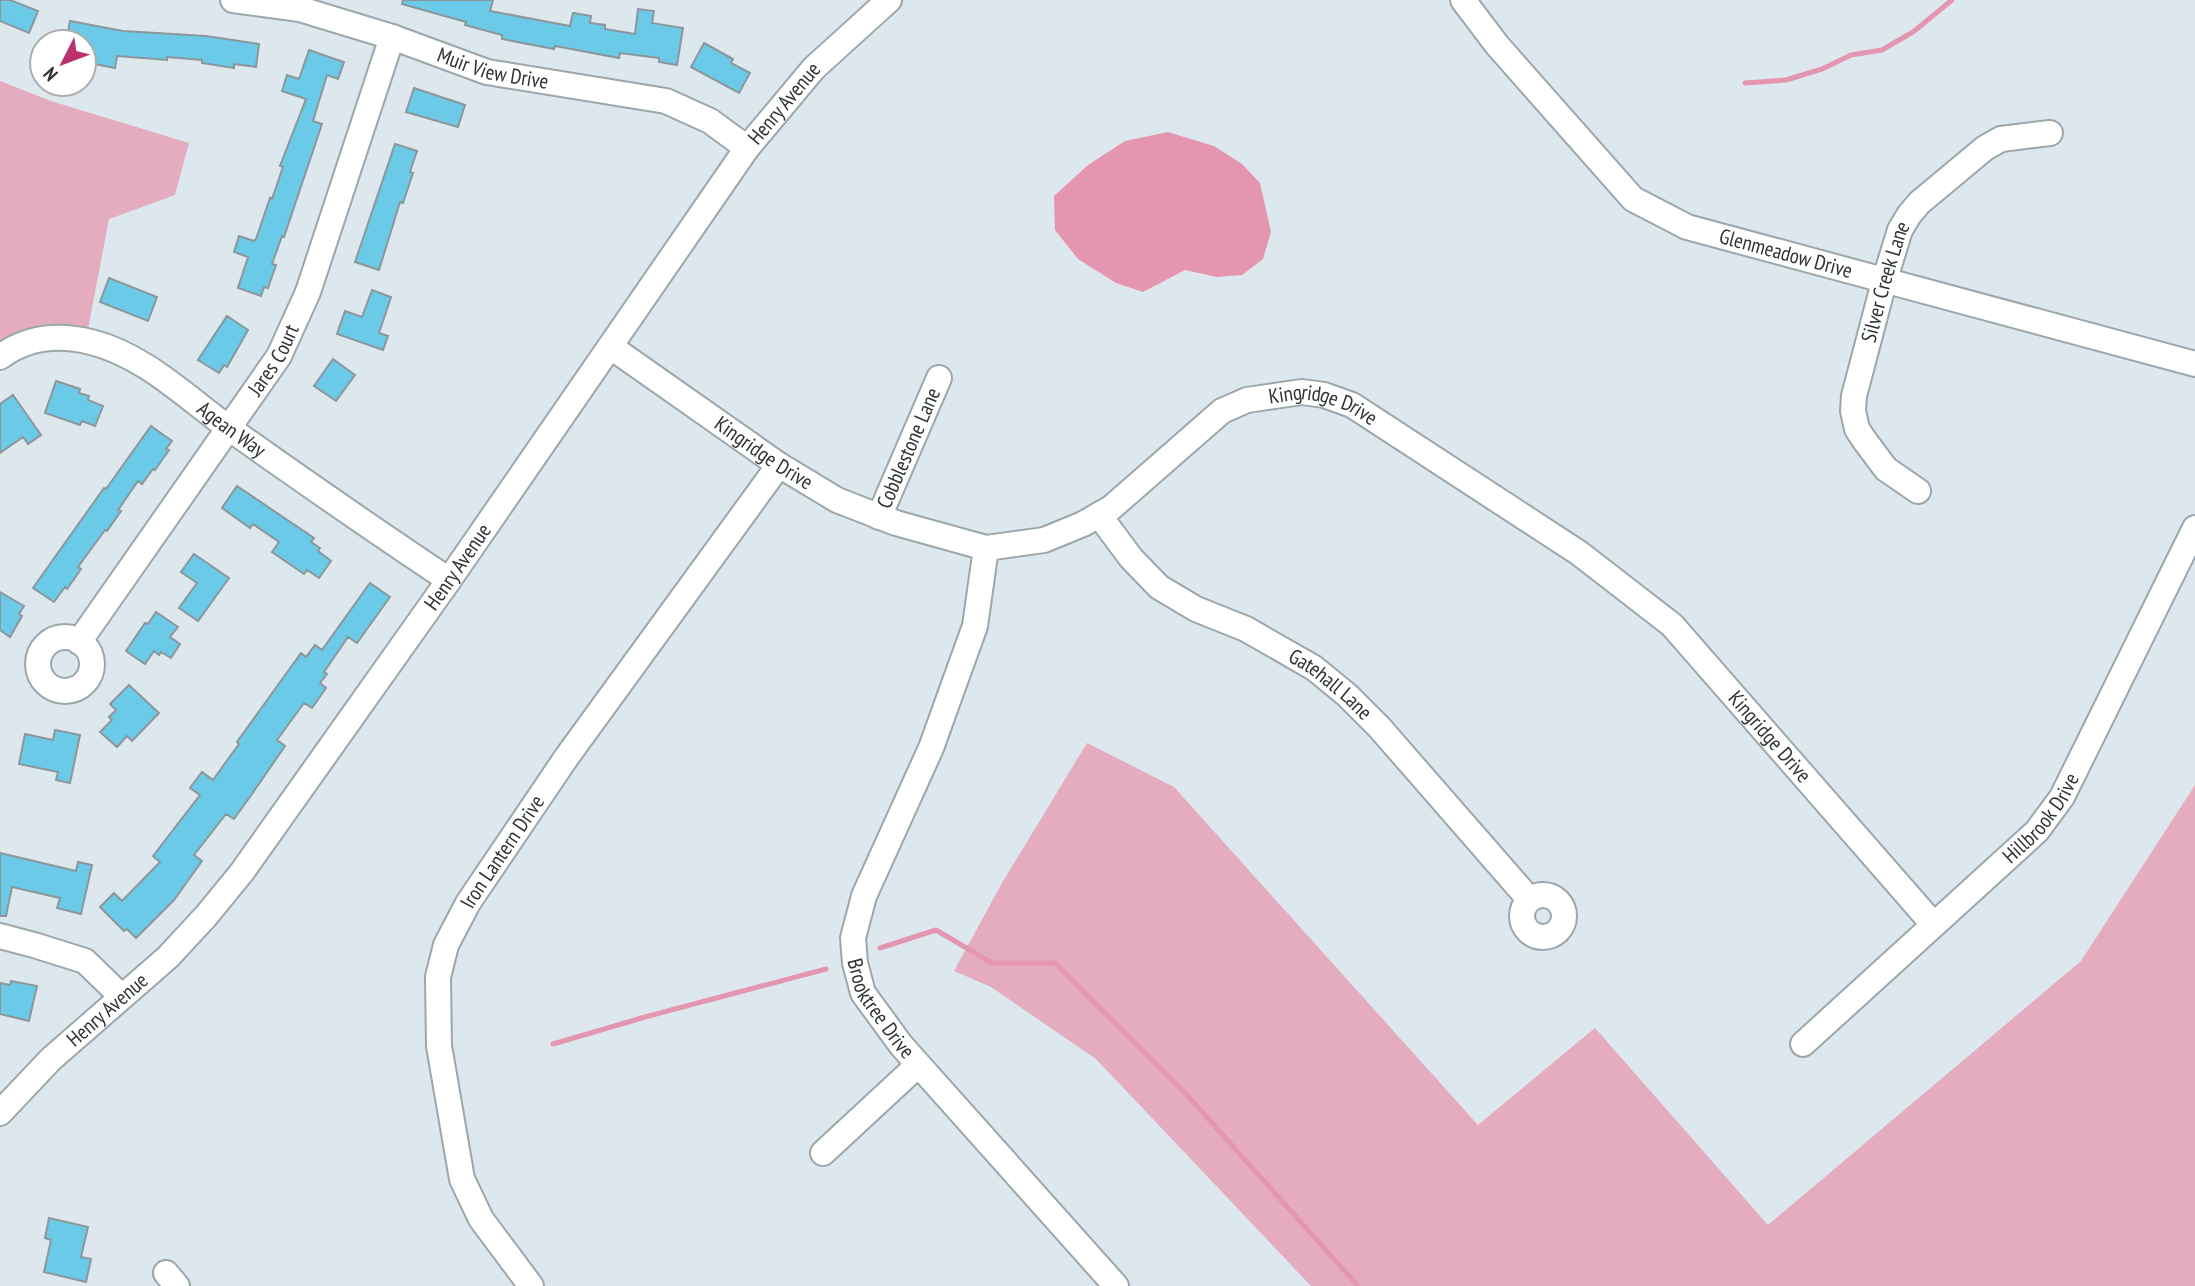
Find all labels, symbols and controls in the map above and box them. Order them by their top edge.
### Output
north arrow [28,28,98,98]
street label: Muir View Drive [434,41,551,95]
street label: Henry Avenue [742,56,826,150]
text: N [38,63,63,86]
street label: Silver Creek Lane [1855,216,1915,345]
street label: Glenmeadow Drive [1716,222,1855,284]
street label: Jares Court [241,320,305,401]
street label: Kingridge Drive [1267,378,1383,431]
street label: Cobblestone Lane [870,383,946,512]
street label: Agean Way [192,395,271,463]
street label: Kingridge Drive [709,410,818,495]
street label: Henry Avenue [418,518,497,615]
street label: Gatehall Lane [1284,642,1378,725]
street label: Kingridge Drive [1723,685,1817,788]
street label: Hillbrook Drive [1997,768,2085,869]
street label: Iron Lantern Drive [454,790,550,913]
street label: Brooktree Drive [841,955,921,1064]
street label: Henry Avenue [61,967,153,1052]

